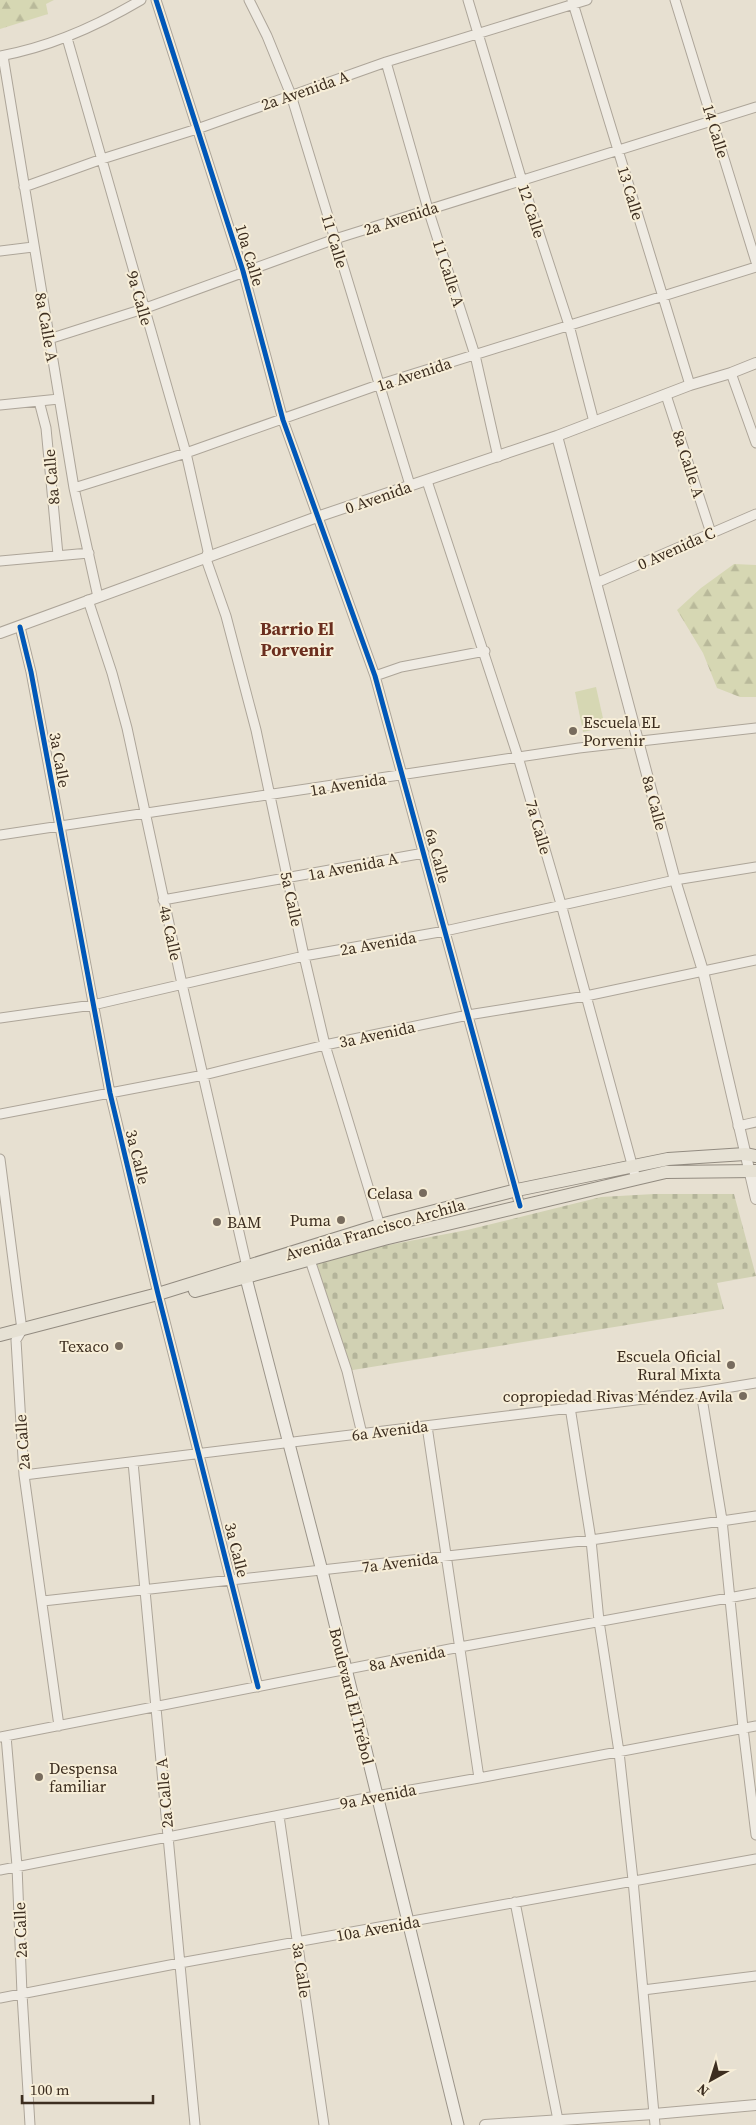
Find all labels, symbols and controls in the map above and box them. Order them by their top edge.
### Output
street label: 2a Avenida A [258,65,352,115]
street label: 14 Calle [697,101,735,161]
street label: 13 Calle [612,163,650,223]
street label: 12 Calle [513,181,551,241]
street label: 2a Avenida [361,195,442,240]
street label: 11 Calle [316,211,354,271]
street label: 10a Calle [230,221,270,289]
street label: 11 Calle A [428,236,470,310]
street label: 9a Calle [122,268,158,328]
street label: 8a Calle A [30,291,64,364]
street label: 1a Avenida [374,351,455,396]
street label: 8a Calle A [668,427,710,501]
street label: 8a Calle [38,448,64,506]
street label: 0 Avenida [342,475,415,519]
street label: 0 Avenida C [634,521,718,575]
district label: Barrio El Porvenir [260,616,334,662]
place label: Escuela EL Porvenir [583,711,660,751]
marker: Escuela EL Porvenir [567,725,579,737]
street label: 3a Calle [44,731,76,789]
street label: 1a Avenida [308,767,389,801]
street label: 8a Calle [637,773,673,833]
street label: 7a Calle [521,797,557,857]
street label: 6a Calle [420,826,456,886]
street label: 1a Avenida A [306,846,400,886]
street label: 5a Calle [275,869,309,929]
street label: 4a Calle [154,903,188,963]
street label: 2a Avenida [338,925,419,961]
street label: 3a Avenida [337,1015,418,1053]
street label: 3a Calle [121,1127,155,1187]
place label: Celasa [367,1182,414,1204]
marker: Celasa [417,1187,429,1199]
street label: Avenida Francisco Archila [283,1193,468,1265]
place label: Puma [290,1209,332,1231]
place label: BAM [227,1211,261,1233]
marker: Puma [335,1214,347,1226]
marker: BAM [211,1216,223,1228]
place label: Texaco [59,1335,109,1357]
marker: Texaco [113,1340,125,1352]
place label: Escuela Oficial Rural Mixta [616,1345,722,1385]
marker: Escuela Oficial Rural Mixta [725,1359,737,1371]
place label: copropiedad Rivas Méndez Avila [503,1385,734,1407]
marker: copropiedad Rivas Méndez Avila [737,1390,749,1402]
street label: 2a Calle [9,1413,35,1471]
street label: 6a Avenida [350,1414,430,1446]
street label: 3a Calle [220,1520,254,1580]
street label: 7a Avenida [360,1546,440,1578]
street label: Boulevard El Trébol [324,1625,380,1767]
street label: 8a Avenida [367,1640,448,1676]
place label: Despensa familiar [49,1757,118,1797]
street label: 2a Calle A [150,1757,178,1829]
marker: Despensa familiar [33,1771,45,1783]
street label: 9a Avenida [338,1778,419,1814]
street label: 2a Calle [8,1902,32,1958]
street label: 10a Avenida [334,1910,423,1946]
street label: 3a Calle [287,1941,317,1999]
north arrow [686,2055,736,2105]
scale bar [22,2072,154,2104]
text: 100 m [30,2079,70,2100]
text: N [693,2079,713,2101]

